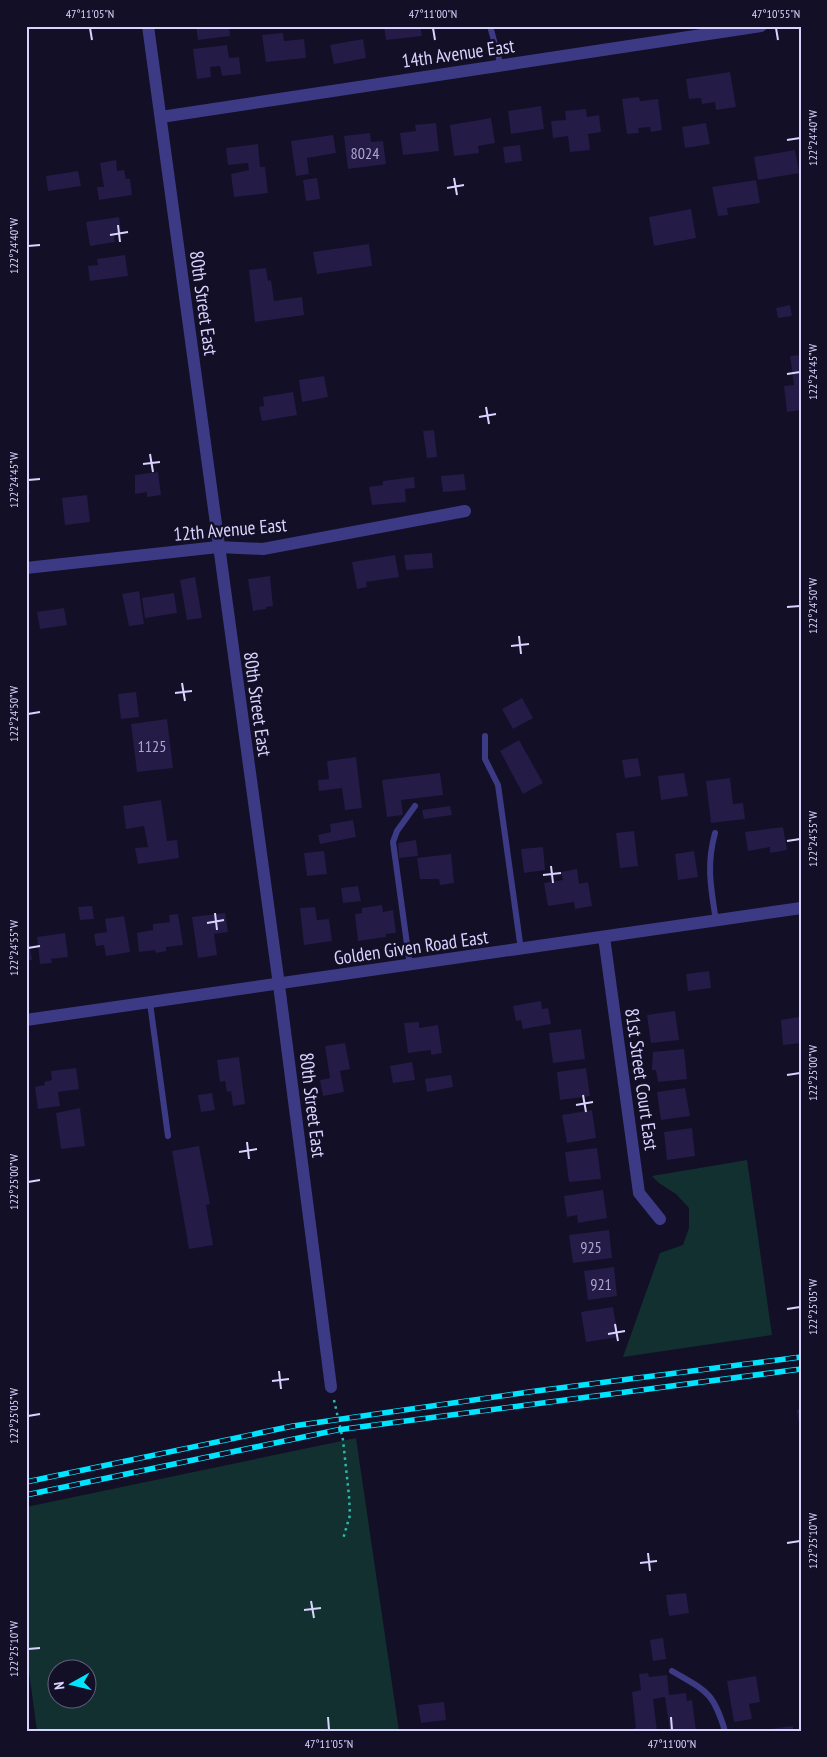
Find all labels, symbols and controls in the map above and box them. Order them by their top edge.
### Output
text: 47°11'05"N [66,6,114,21]
text: 47°11'00"N [409,6,457,21]
text: 47°10'55"N [752,6,800,21]
street label: 14th Avenue East [400,33,517,73]
text: 122°24'40"W [805,110,820,166]
house number: 8024 [351,143,379,163]
text: 122°24'40"W [6,218,21,274]
street label: 80th Street East [185,249,223,358]
text: 122°24'45"W [805,344,820,400]
text: 122°24'45"W [6,452,21,508]
street label: 12th Avenue East [172,512,288,546]
text: 122°24'50"W [805,578,820,634]
street label: 80th Street East [239,650,277,759]
text: 122°24'50"W [6,686,21,742]
house number: 1125 [138,736,166,756]
text: 122°24'55"W [805,811,820,867]
text: 122°24'55"W [6,920,21,976]
street label: Golden Given Road East [332,924,490,970]
street label: 81st Street Court East [620,1006,664,1152]
text: 122°25'00"W [805,1045,820,1101]
street label: 80th Street East [295,1051,331,1160]
text: 122°25'00"W [6,1154,21,1210]
house number: 925 [580,1237,602,1257]
house number: 921 [590,1274,612,1294]
text: 122°25'05"W [805,1279,820,1335]
text: 122°25'05"W [6,1388,21,1444]
text: 122°25'10"W [805,1513,820,1569]
text: 122°25'10"W [6,1621,21,1677]
north arrow [48,1660,98,1710]
text: N [50,1681,69,1691]
text: 47°11'05"N [305,1736,353,1751]
text: 47°11'00"N [648,1736,696,1751]

